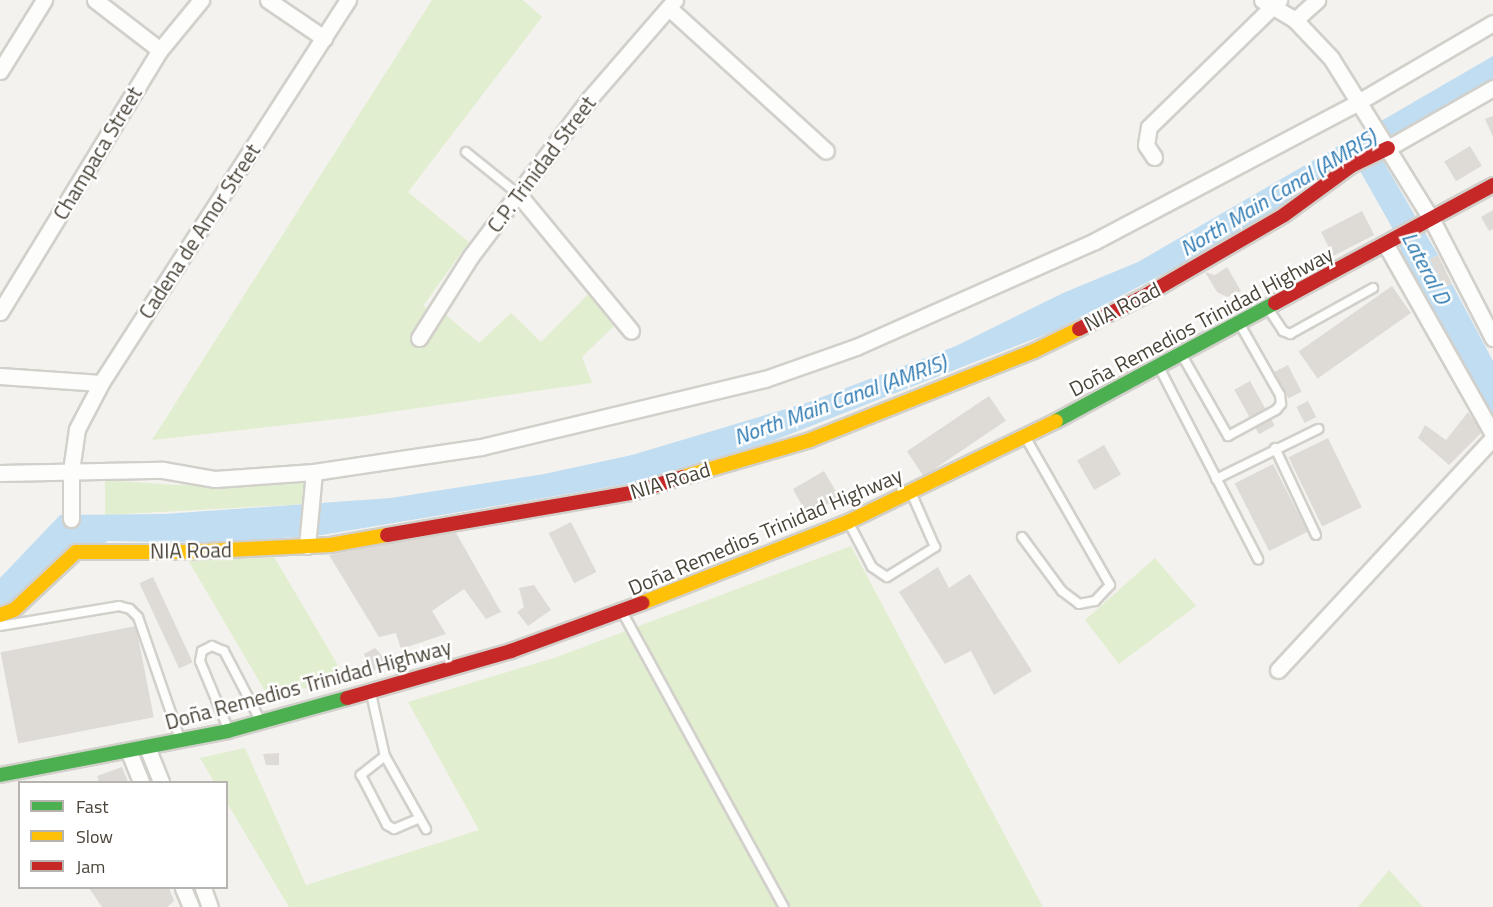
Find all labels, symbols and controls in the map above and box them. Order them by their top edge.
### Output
street label: Champaca Street [47,82,147,224]
street label: C.P. Trinidad Street [481,91,601,237]
water label: North Main Canal (AMRIS) [1175,124,1381,262]
street label: Cadena de Amor Street [133,139,265,323]
water label: Lateral D [1396,227,1456,309]
street label: Doña Remedios Trinidad Highway [1065,241,1337,401]
street label: NIA Road [1080,276,1164,336]
water label: North Main Canal (AMRIS) [730,349,950,451]
street label: NIA Road [627,456,713,504]
street label: Doña Remedios Trinidad Highway [624,462,906,600]
street label: NIA Road [150,537,232,563]
street label: Doña Remedios Trinidad Highway [162,634,454,734]
legend [18,781,228,889]
text: Fast [76,793,109,820]
text: Slow [76,823,113,850]
text: Jam [76,853,105,880]

